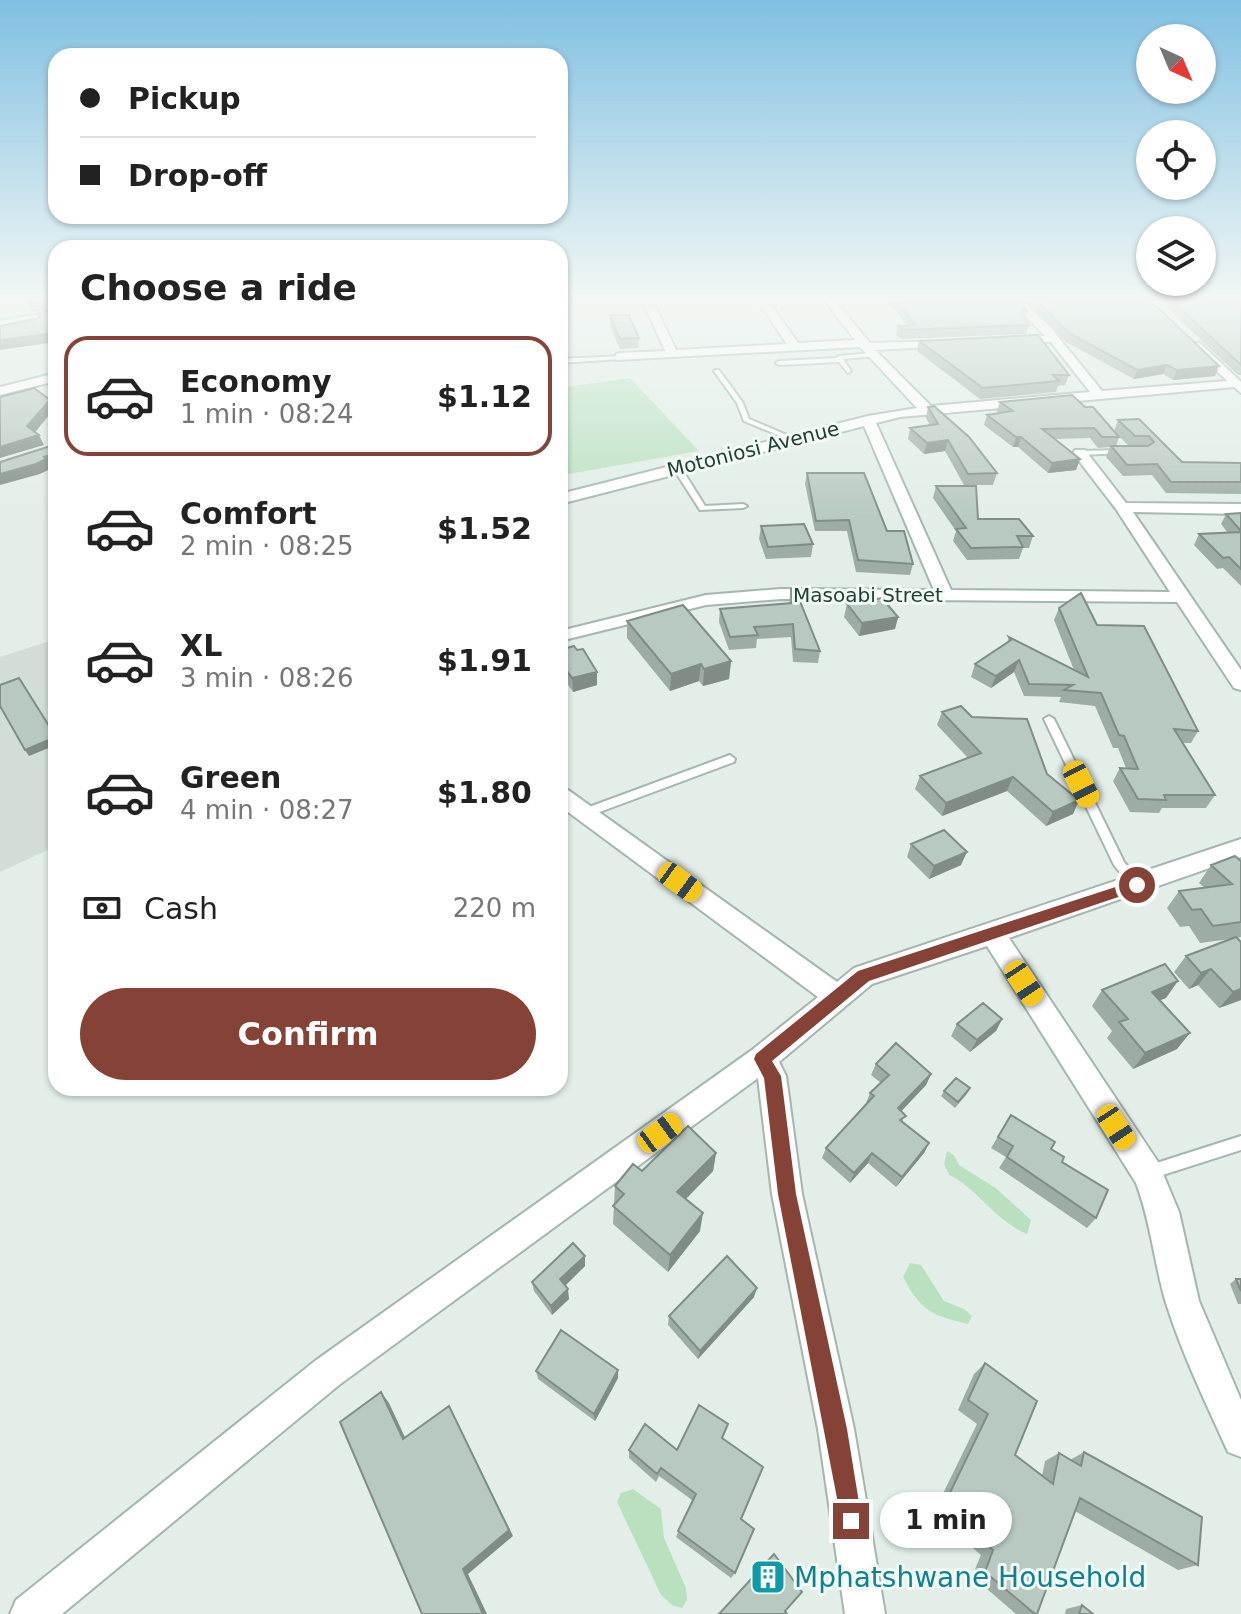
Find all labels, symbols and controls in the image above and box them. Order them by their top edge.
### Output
north arrow [1136,24,1216,104]
map controls [1136,24,1216,296]
text: Pickup [128,81,241,116]
button: locate [1136,120,1216,200]
text: Drop-off [128,158,267,193]
button: layers [1136,216,1216,296]
text: Choose a ride [80,267,357,308]
icon: car [84,360,156,432]
text: Economy [180,364,332,399]
text: $1.12 [437,379,532,414]
text: 1 min · 08:24 [180,399,354,429]
street label: Motoniosi Avenue [664,416,842,482]
icon: car [84,492,156,564]
text: Comfort [180,496,317,531]
text: $1.52 [437,511,532,546]
text: 2 min · 08:25 [180,531,354,561]
street label: Masoabi Street [793,583,943,607]
icon: car [84,624,156,696]
text: XL [180,628,222,663]
text: $1.91 [437,643,532,678]
text: 3 min · 08:26 [180,663,354,693]
icon: car [84,756,156,828]
car [1059,757,1103,811]
text: Green [180,760,281,795]
text: $1.80 [437,775,532,810]
text: 4 min · 08:27 [180,795,354,825]
car [654,858,706,906]
route start [1119,867,1155,903]
icon: cash [80,886,124,930]
text: Cash [144,891,218,926]
text: 220 m [453,893,536,923]
car [1001,956,1047,1010]
button: Confirm [80,988,536,1080]
car [1093,1100,1139,1154]
car [634,1109,686,1157]
callout: 1 min [879,1493,1011,1549]
route end [833,1503,869,1539]
text: 1 min [905,1505,987,1535]
building icon: Mphatshwane Household [749,1558,787,1596]
place label: Mphatshwane Household [794,1561,1146,1594]

